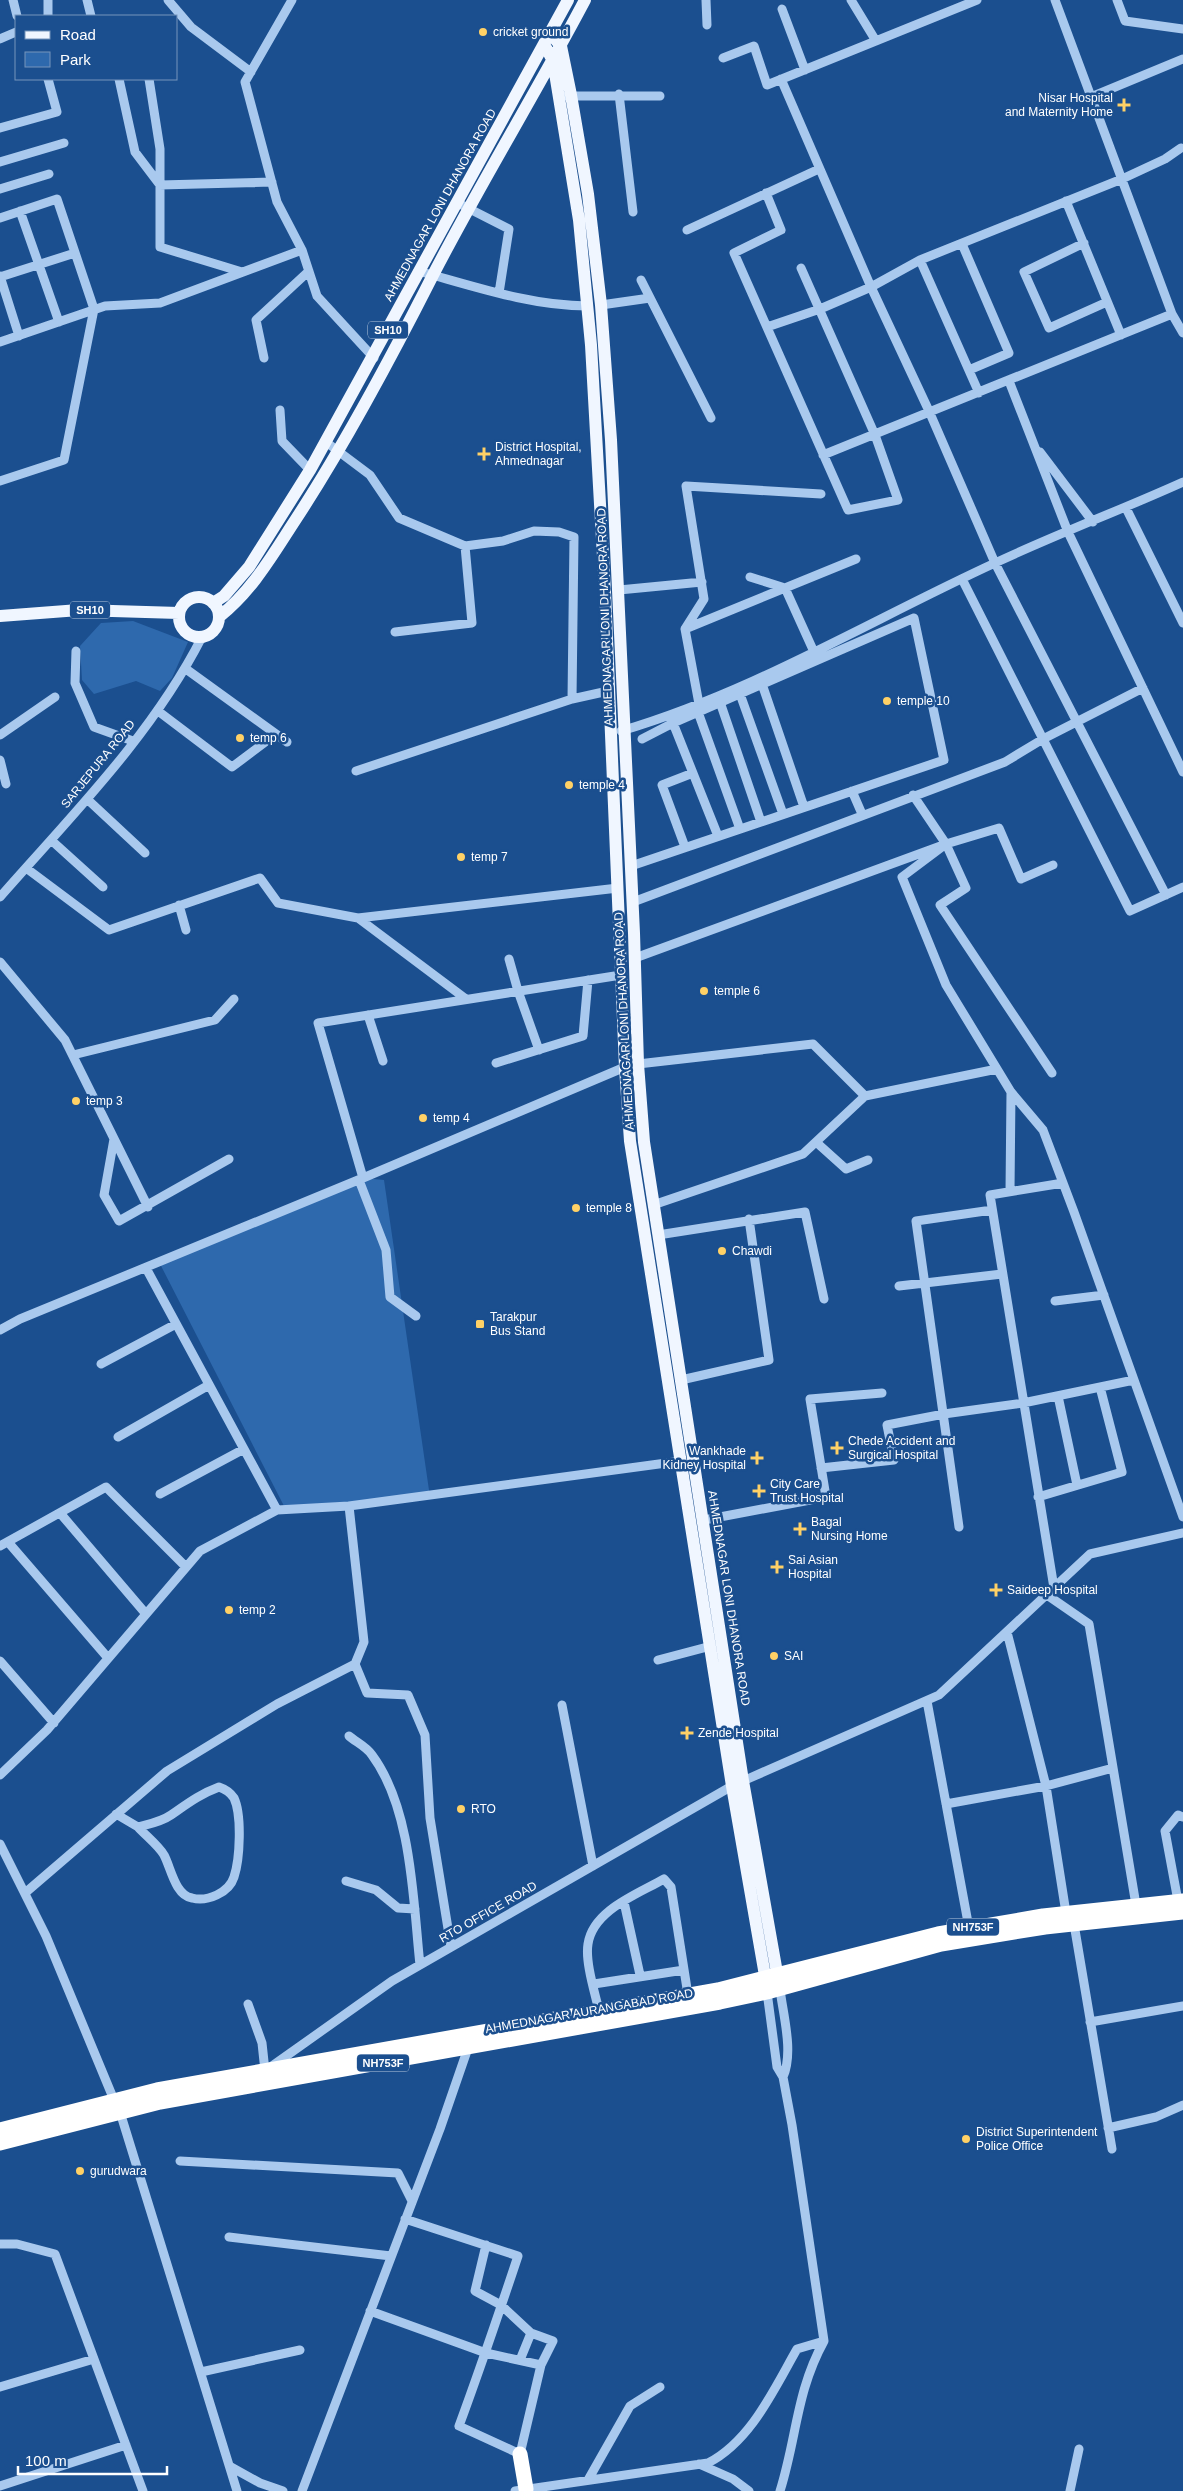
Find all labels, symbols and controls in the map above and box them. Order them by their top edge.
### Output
legend [15,15,178,80]
place label: cricket ground [493,25,568,39]
text: Road [60,26,96,43]
marker: cricket ground [477,26,489,38]
text: Park [60,51,91,68]
place label: Nisar Hospital and Maternity Home [1005,91,1113,119]
marker: Nisar Hospital and Maternity Home [1117,98,1131,112]
street label: AHMEDNAGAR LONI DHANORA ROAD [381,106,499,304]
road number: SH10 [368,322,408,338]
place label: District Hospital, Ahmednagar [495,440,582,468]
marker: District Hospital, Ahmednagar [477,447,491,461]
street label: AHMEDNAGAR LONI DHANORA ROAD [594,507,616,726]
road number: SH10 [70,602,110,618]
place label: temple 10 [897,694,950,708]
marker: temple 10 [881,695,893,707]
street label: SARJEPURA ROAD [58,717,138,811]
place label: temp 6 [250,731,287,745]
marker: temp 6 [234,732,246,744]
place label: temple 4 [579,778,625,792]
marker: temple 4 [563,779,575,791]
place label: temp 7 [471,850,508,864]
marker: temp 7 [455,851,467,863]
street label: AHMEDNAGAR LONI DHANORA ROAD [611,911,637,1130]
place label: temple 6 [714,984,760,998]
marker: temple 6 [698,985,710,997]
place label: temp 3 [86,1094,123,1108]
marker: temp 3 [70,1095,82,1107]
place label: temp 4 [433,1111,470,1125]
marker: temp 4 [417,1112,429,1124]
place label: temple 8 [586,1201,632,1215]
marker: temple 8 [570,1202,582,1214]
place label: Chawdi [732,1244,772,1258]
marker: Chawdi [716,1245,728,1257]
place label: Tarakpur Bus Stand [490,1310,545,1338]
marker: Tarakpur Bus Stand [474,1318,486,1330]
place label: Chede Accident and Surgical Hospital [848,1434,955,1462]
marker: Chede Accident and Surgical Hospital [830,1441,844,1455]
place label: Wankhade Kidney Hospital [663,1444,746,1472]
marker: Wankhade Kidney Hospital [750,1451,764,1465]
place label: City Care Trust Hospital [770,1477,844,1505]
marker: City Care Trust Hospital [752,1484,766,1498]
street label: AHMEDNAGAR LONI DHANORA ROAD [705,1489,753,1707]
place label: Bagal Nursing Home [811,1515,888,1543]
marker: Bagal Nursing Home [793,1522,807,1536]
place label: Sai Asian Hospital [788,1553,838,1581]
marker: Sai Asian Hospital [770,1560,784,1574]
marker: Saideep Hospital [989,1583,1003,1597]
place label: Saideep Hospital [1007,1583,1098,1597]
place label: temp 2 [239,1603,276,1617]
marker: temp 2 [223,1604,235,1616]
place label: SAI [784,1649,803,1663]
marker: SAI [768,1650,780,1662]
marker: Zende Hospital [680,1726,694,1740]
place label: Zende Hospital [698,1726,779,1740]
place label: RTO [471,1802,496,1816]
marker: RTO [455,1803,467,1815]
street label: RTO OFFICE ROAD [437,1878,540,1946]
road number: NH753F [947,1918,999,1935]
street label: AHMEDNAGAR AURANGABAD ROAD [484,1986,694,2036]
road number: NH753F [357,2054,409,2072]
place label: District Superintendent Police Office [976,2125,1098,2153]
marker: District Superintendent Police Office [960,2133,972,2145]
place label: gurudwara [90,2164,147,2178]
marker: gurudwara [74,2165,86,2177]
scale bar [18,2444,166,2476]
text: 100 m [25,2452,67,2469]

